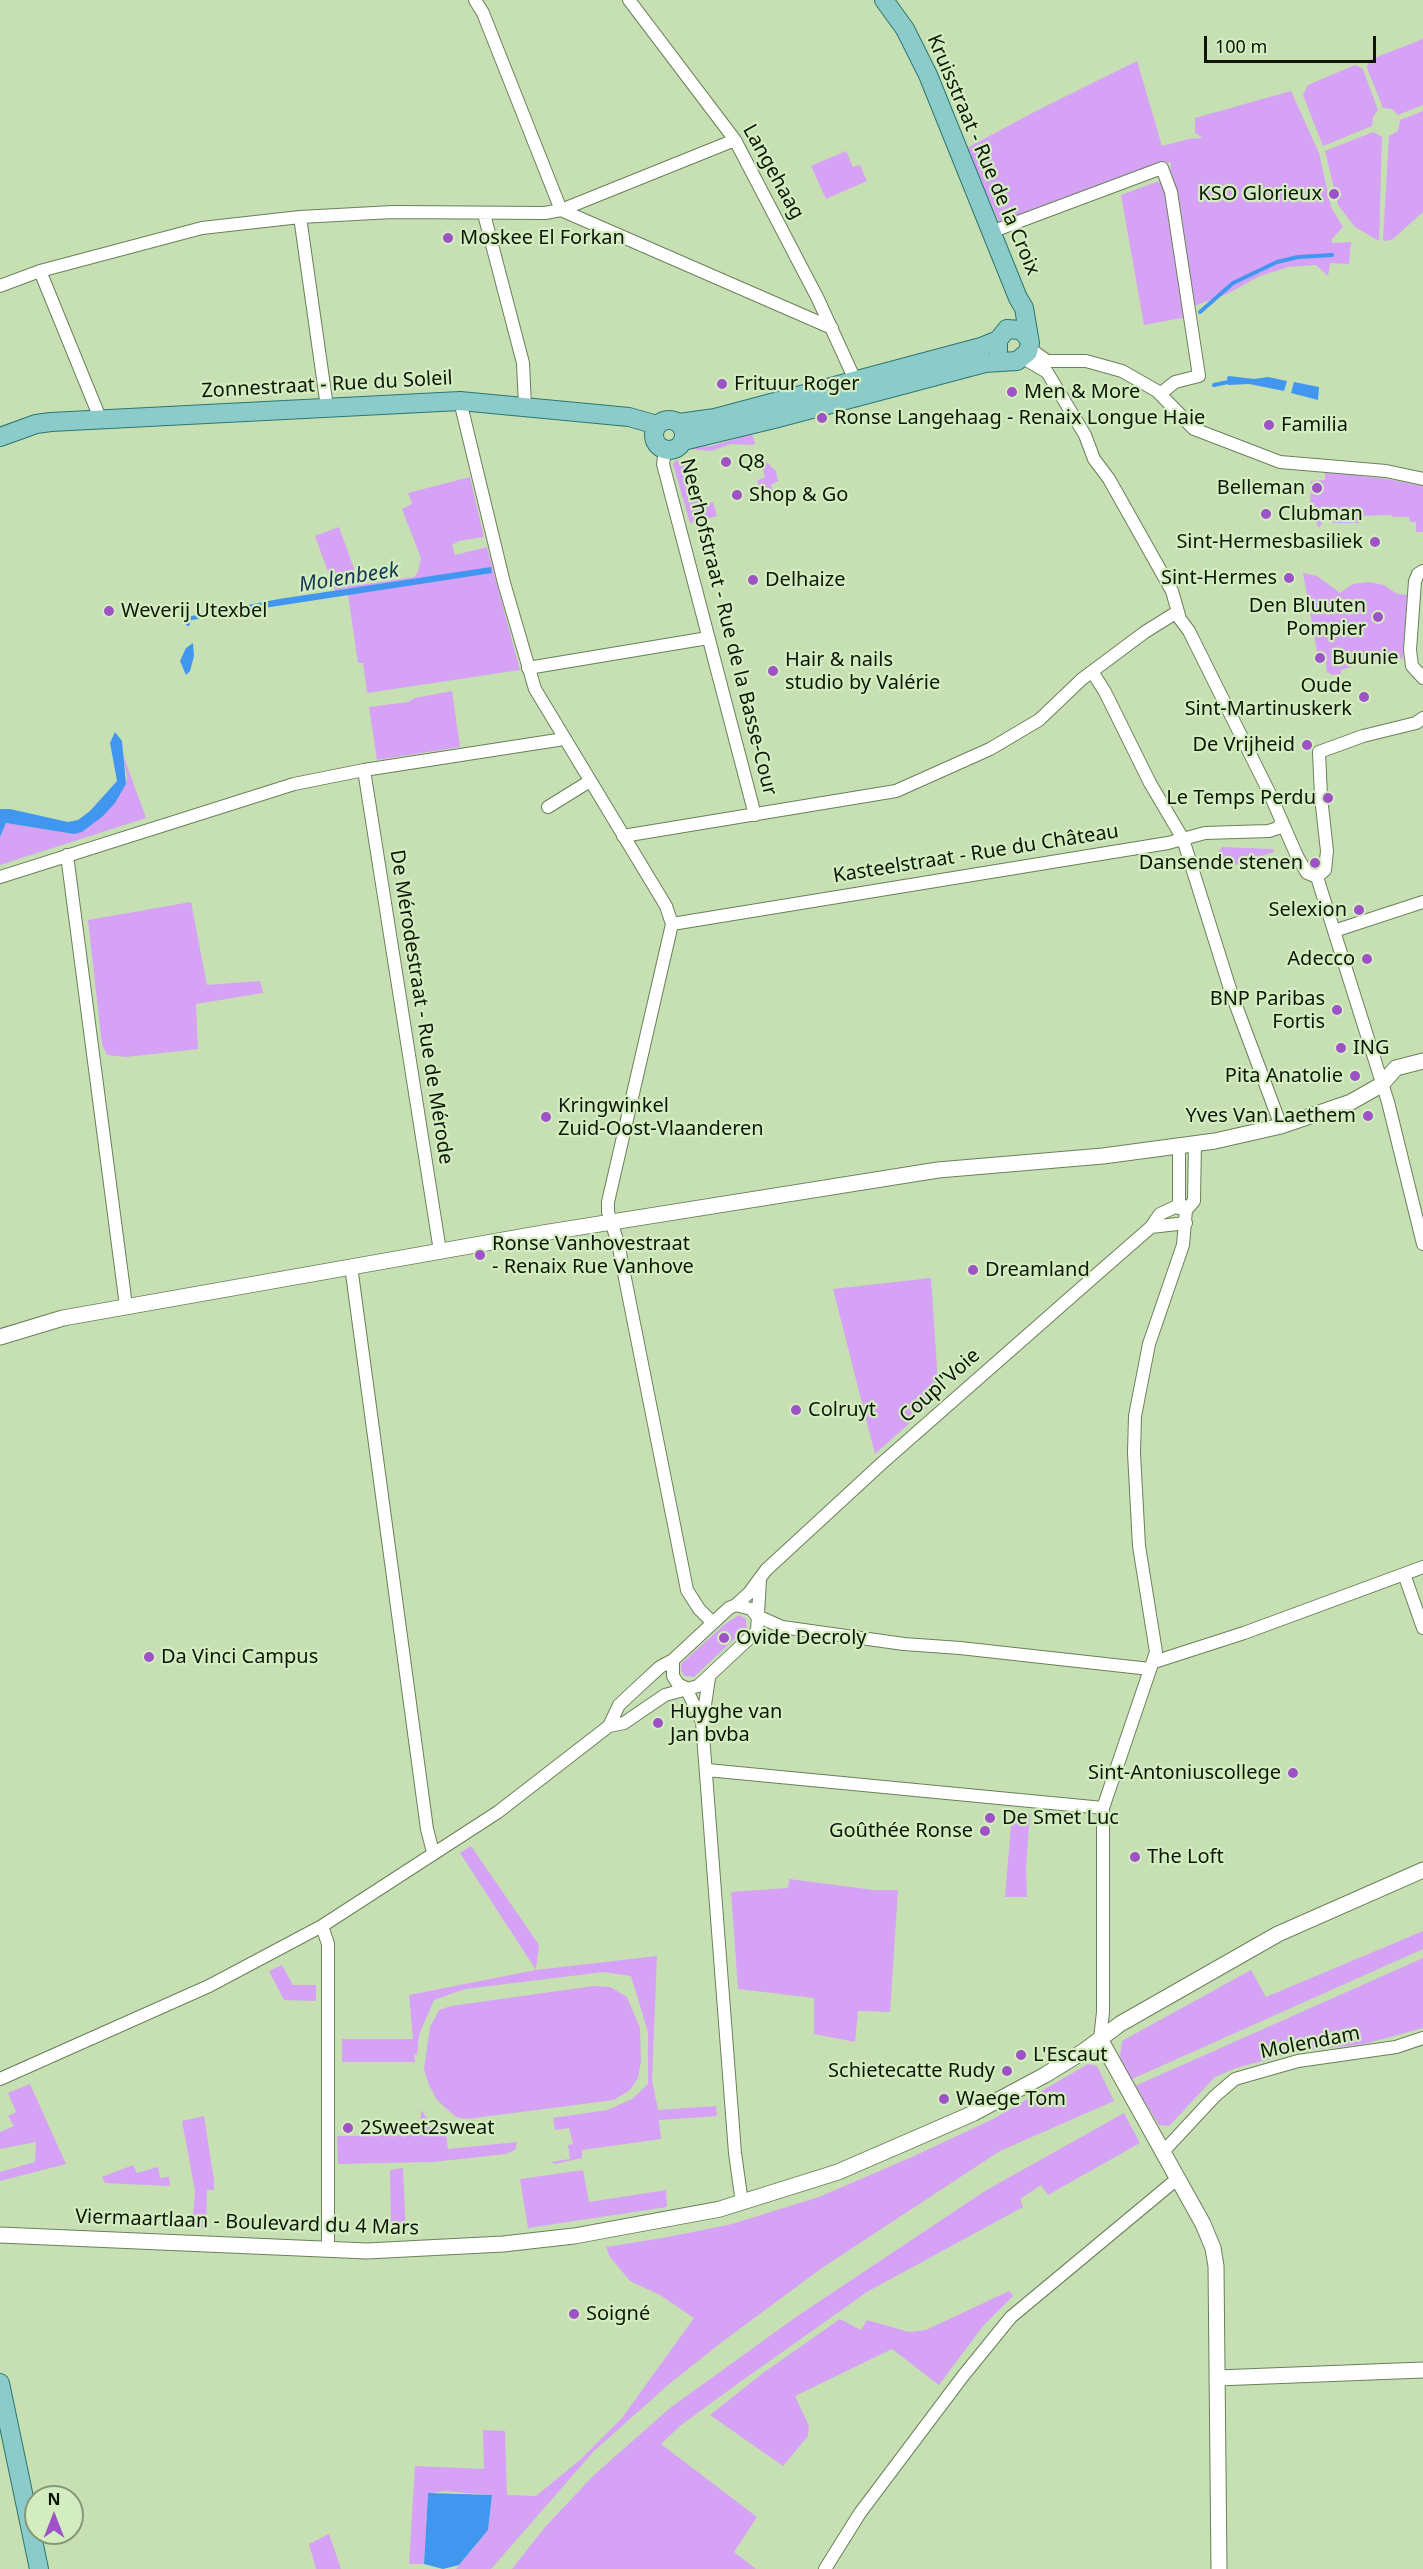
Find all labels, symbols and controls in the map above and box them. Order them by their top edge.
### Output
scale bar [1207,24,1380,62]
street label: Kruisstraat - Rue de la Croix [921,31,1045,279]
text: 100 m [1215,34,1267,58]
street label: Langehaag [737,120,809,224]
place label: KSO Glorieux [1198,182,1322,206]
marker: KSO Glorieux [1327,187,1341,201]
place label: Moskee El Forkan [460,226,625,250]
marker: Moskee El Forkan [441,231,455,245]
street label: Zonnestraat - Rue du Soleil [201,366,453,404]
place label: Frituur Roger [734,372,860,396]
marker: Frituur Roger [715,377,729,391]
place label: Men & More [1024,380,1140,404]
marker: Men & More [1005,385,1019,399]
place label: Ronse Langehaag - Renaix Longue Haie [834,406,1205,430]
marker: Ronse Langehaag - Renaix Longue Haie [815,411,829,425]
place label: Familia [1281,413,1348,437]
marker: Familia [1262,418,1276,432]
place label: Q8 [738,450,765,474]
marker: Q8 [719,455,733,469]
street label: Neerhofstraat - Rue de la Basse-Cour [674,456,782,798]
place label: Belleman [1217,476,1305,500]
marker: Belleman [1310,481,1324,495]
place label: Shop & Go [749,483,848,507]
marker: Shop & Go [730,488,744,502]
place label: Clubman [1278,502,1363,526]
marker: Clubman [1259,507,1273,521]
place label: Sint-Hermesbasiliek [1176,530,1363,554]
marker: Sint-Hermesbasiliek [1368,535,1382,549]
water label: Molenbeek [297,558,401,598]
place label: Sint-Hermes [1161,566,1277,590]
place label: Delhaize [765,568,845,592]
marker: Sint-Hermes [1282,571,1296,585]
marker: Delhaize [746,573,760,587]
place label: Den Bluuten Pompier [1249,594,1366,641]
place label: Weverij Utexbel [121,599,267,623]
marker: Weverij Utexbel [102,604,116,618]
marker: Den Bluuten Pompier [1371,610,1385,624]
place label: Buunie [1332,646,1399,670]
place label: Hair & nails studio by Valérie [785,648,940,695]
marker: Buunie [1313,651,1327,665]
marker: Hair & nails studio by Valérie [766,664,780,678]
place label: Oude Sint-Martinuskerk [1185,674,1352,721]
marker: Oude Sint-Martinuskerk [1357,690,1371,704]
place label: De Vrijheid [1192,733,1295,757]
marker: De Vrijheid [1300,738,1314,752]
place label: Le Temps Perdu [1166,786,1316,810]
marker: Le Temps Perdu [1321,791,1335,805]
street label: Kasteelstraat - Rue du Château [832,820,1120,888]
street label: De Mérodestraat - Rue de Mérode [384,848,458,1166]
place label: Dansende stenen [1139,851,1303,875]
marker: Dansende stenen [1308,856,1322,870]
place label: Selexion [1269,898,1347,922]
marker: Selexion [1352,903,1366,917]
place label: Adecco [1287,947,1355,971]
marker: Adecco [1360,952,1374,966]
place label: BNP Paribas Fortis [1210,987,1325,1034]
marker: BNP Paribas Fortis [1330,1003,1344,1017]
place label: ING [1353,1036,1390,1060]
marker: ING [1334,1041,1348,1055]
place label: Pita Anatolie [1225,1064,1343,1088]
marker: Pita Anatolie [1348,1069,1362,1083]
place label: Kringwinkel Zuid-Oost-Vlaanderen [558,1094,764,1141]
place label: Yves Van Laethem [1186,1104,1356,1128]
marker: Yves Van Laethem [1361,1109,1375,1123]
marker: Kringwinkel Zuid-Oost-Vlaanderen [539,1110,553,1124]
place label: Ronse Vanhovestraat - Renaix Rue Vanhove [492,1232,694,1279]
marker: Ronse Vanhovestraat - Renaix Rue Vanhove [473,1248,487,1262]
place label: Dreamland [985,1258,1090,1282]
marker: Dreamland [966,1263,980,1277]
street label: Coupl'Voie [895,1344,985,1428]
place label: Colruyt [808,1398,876,1422]
marker: Colruyt [789,1403,803,1417]
place label: Ovide Decroly [736,1626,867,1650]
marker: Ovide Decroly [717,1631,731,1645]
place label: Da Vinci Campus [161,1645,318,1669]
marker: Da Vinci Campus [142,1650,156,1664]
place label: Huyghe van Jan bvba [670,1700,782,1747]
marker: Huyghe van Jan bvba [651,1716,665,1730]
place label: Sint-Antoniuscollege [1088,1761,1281,1785]
marker: Sint-Antoniuscollege [1286,1766,1300,1780]
place label: De Smet Luc [1002,1806,1119,1830]
marker: De Smet Luc [983,1811,997,1825]
place label: Goûthée Ronse [829,1819,973,1843]
marker: Goûthée Ronse [978,1824,992,1838]
place label: The Loft [1147,1845,1224,1869]
marker: The Loft [1128,1850,1142,1864]
street label: Molendam [1258,2022,1362,2064]
place label: L'Escaut [1033,2043,1107,2067]
marker: L'Escaut [1014,2048,1028,2062]
place label: Schietecatte Rudy [828,2059,995,2083]
marker: Schietecatte Rudy [1000,2064,1014,2078]
place label: Waege Tom [956,2087,1066,2111]
marker: Waege Tom [937,2092,951,2106]
place label: 2Sweet2sweat [360,2116,494,2140]
marker: 2Sweet2sweat [341,2121,355,2135]
street label: Viermaartlaan - Boulevard du 4 Mars [75,2205,419,2241]
place label: Soigné [586,2302,650,2326]
marker: Soigné [567,2307,581,2321]
north arrow [24,2485,84,2545]
text: N [47,2488,61,2510]

